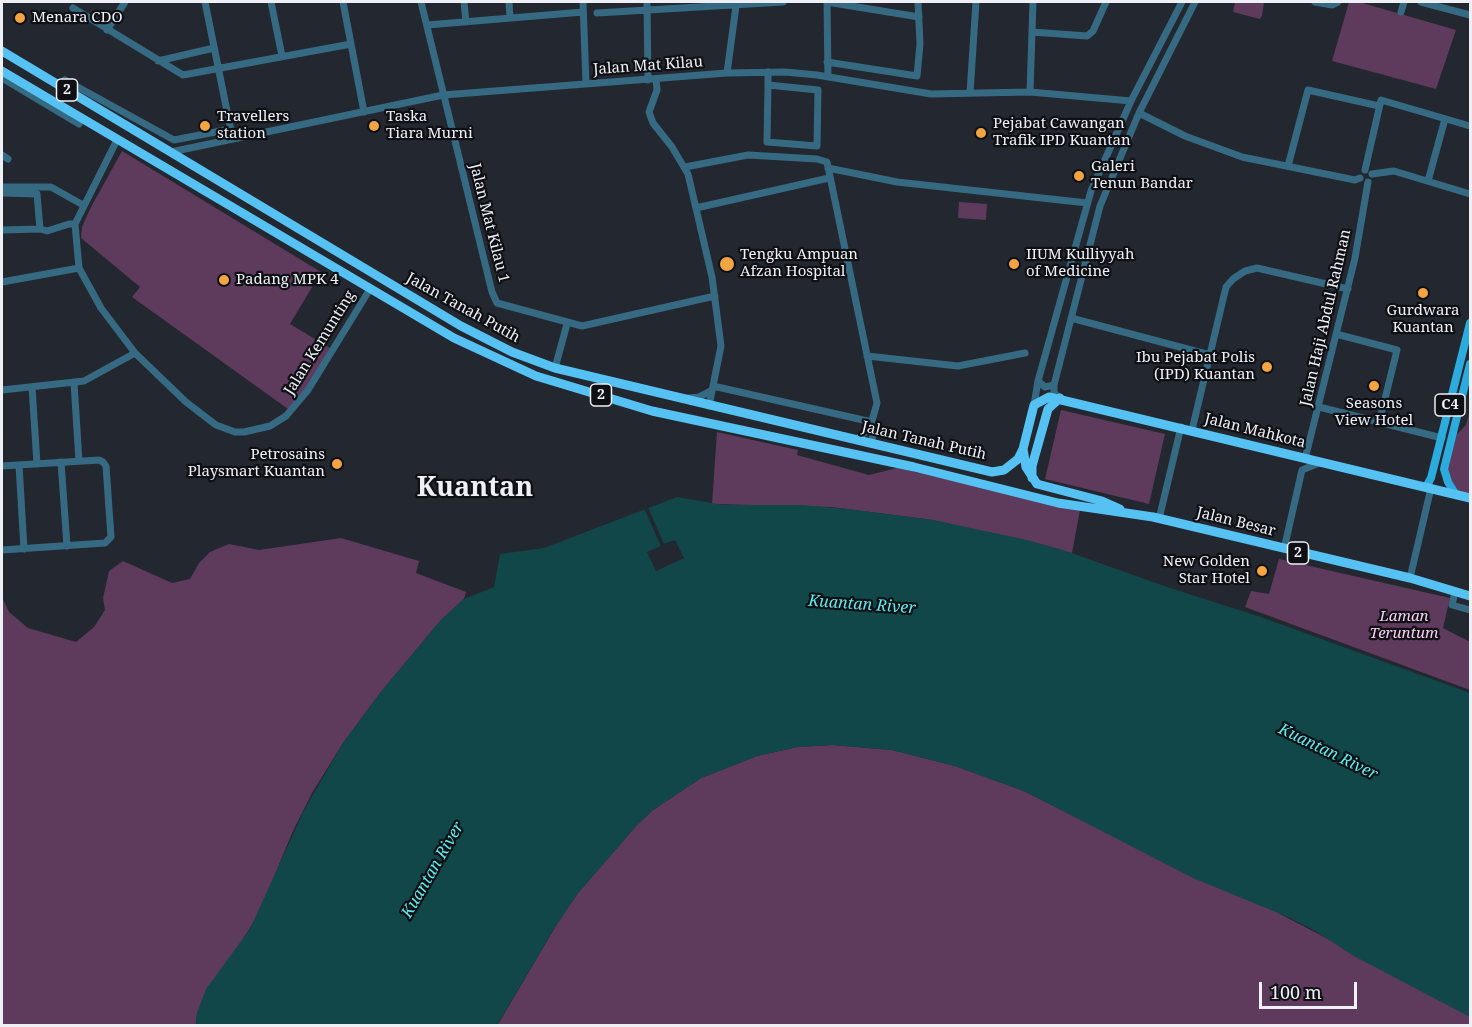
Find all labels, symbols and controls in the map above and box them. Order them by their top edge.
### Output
place label: Menara CDO [32,9,123,27]
marker: Menara CDO [13,11,27,25]
street label: Jalan Mat Kilau [592,53,704,79]
road number: 2 [56,79,78,101]
place label: Travellers station [217,108,289,143]
place label: Taska Tiara Murni [386,108,473,143]
place label: Pejabat Cawangan Trafik IPD Kuantan [993,115,1131,150]
marker: Travellers station [198,119,212,133]
marker: Taska Tiara Murni [367,119,381,133]
marker: Pejabat Cawangan Trafik IPD Kuantan [974,126,988,140]
place label: Galeri Tenun Bandar [1091,158,1193,193]
street label: Jalan Mat Kilau 1 [465,161,513,285]
marker: Galeri Tenun Bandar [1072,169,1086,183]
street label: Jalan Haji Abdul Rahman [1297,228,1355,408]
place label: Tengku Ampuan Afzan Hospital [740,246,858,281]
place label: IIUM Kulliyyah of Medicine [1026,246,1134,281]
marker: Tengku Ampuan Afzan Hospital [718,255,736,273]
marker: IIUM Kulliyyah of Medicine [1007,257,1021,271]
street label: Jalan Tanah Putih [403,269,523,347]
place label: Padang MPK 4 [236,271,339,289]
marker: Padang MPK 4 [217,273,231,287]
marker: Gurdwara Kuantan [1416,286,1430,300]
street label: Jalan Kemunting [281,287,359,399]
place label: Gurdwara Kuantan [1386,302,1460,337]
place label: Ibu Pejabat Polis (IPD) Kuantan [1136,349,1255,384]
marker: Ibu Pejabat Polis (IPD) Kuantan [1260,360,1274,374]
marker: Seasons View Hotel [1367,379,1381,393]
road number: 2 [590,384,612,406]
road number: C4 [1435,394,1465,416]
place label: Seasons View Hotel [1335,395,1413,430]
street label: Jalan Mahkota [1203,410,1307,452]
street label: Jalan Tanah Putih [860,418,988,464]
place label: Petrosains Playsmart Kuantan [188,446,325,481]
marker: Petrosains Playsmart Kuantan [330,457,344,471]
district label: Kuantan [417,472,533,504]
street label: Jalan Besar [1195,504,1277,540]
road number: 2 [1288,542,1308,564]
place label: New Golden Star Hotel [1163,553,1250,588]
marker: New Golden Star Hotel [1255,564,1269,578]
water label: Kuantan River [808,592,916,618]
park label: Laman Teruntum [1369,608,1439,643]
water label: Kuantan River [1275,720,1381,784]
water label: Kuantan River [398,819,468,921]
scale bar [1262,970,1360,1008]
text: 100 m [1270,980,1322,1004]

